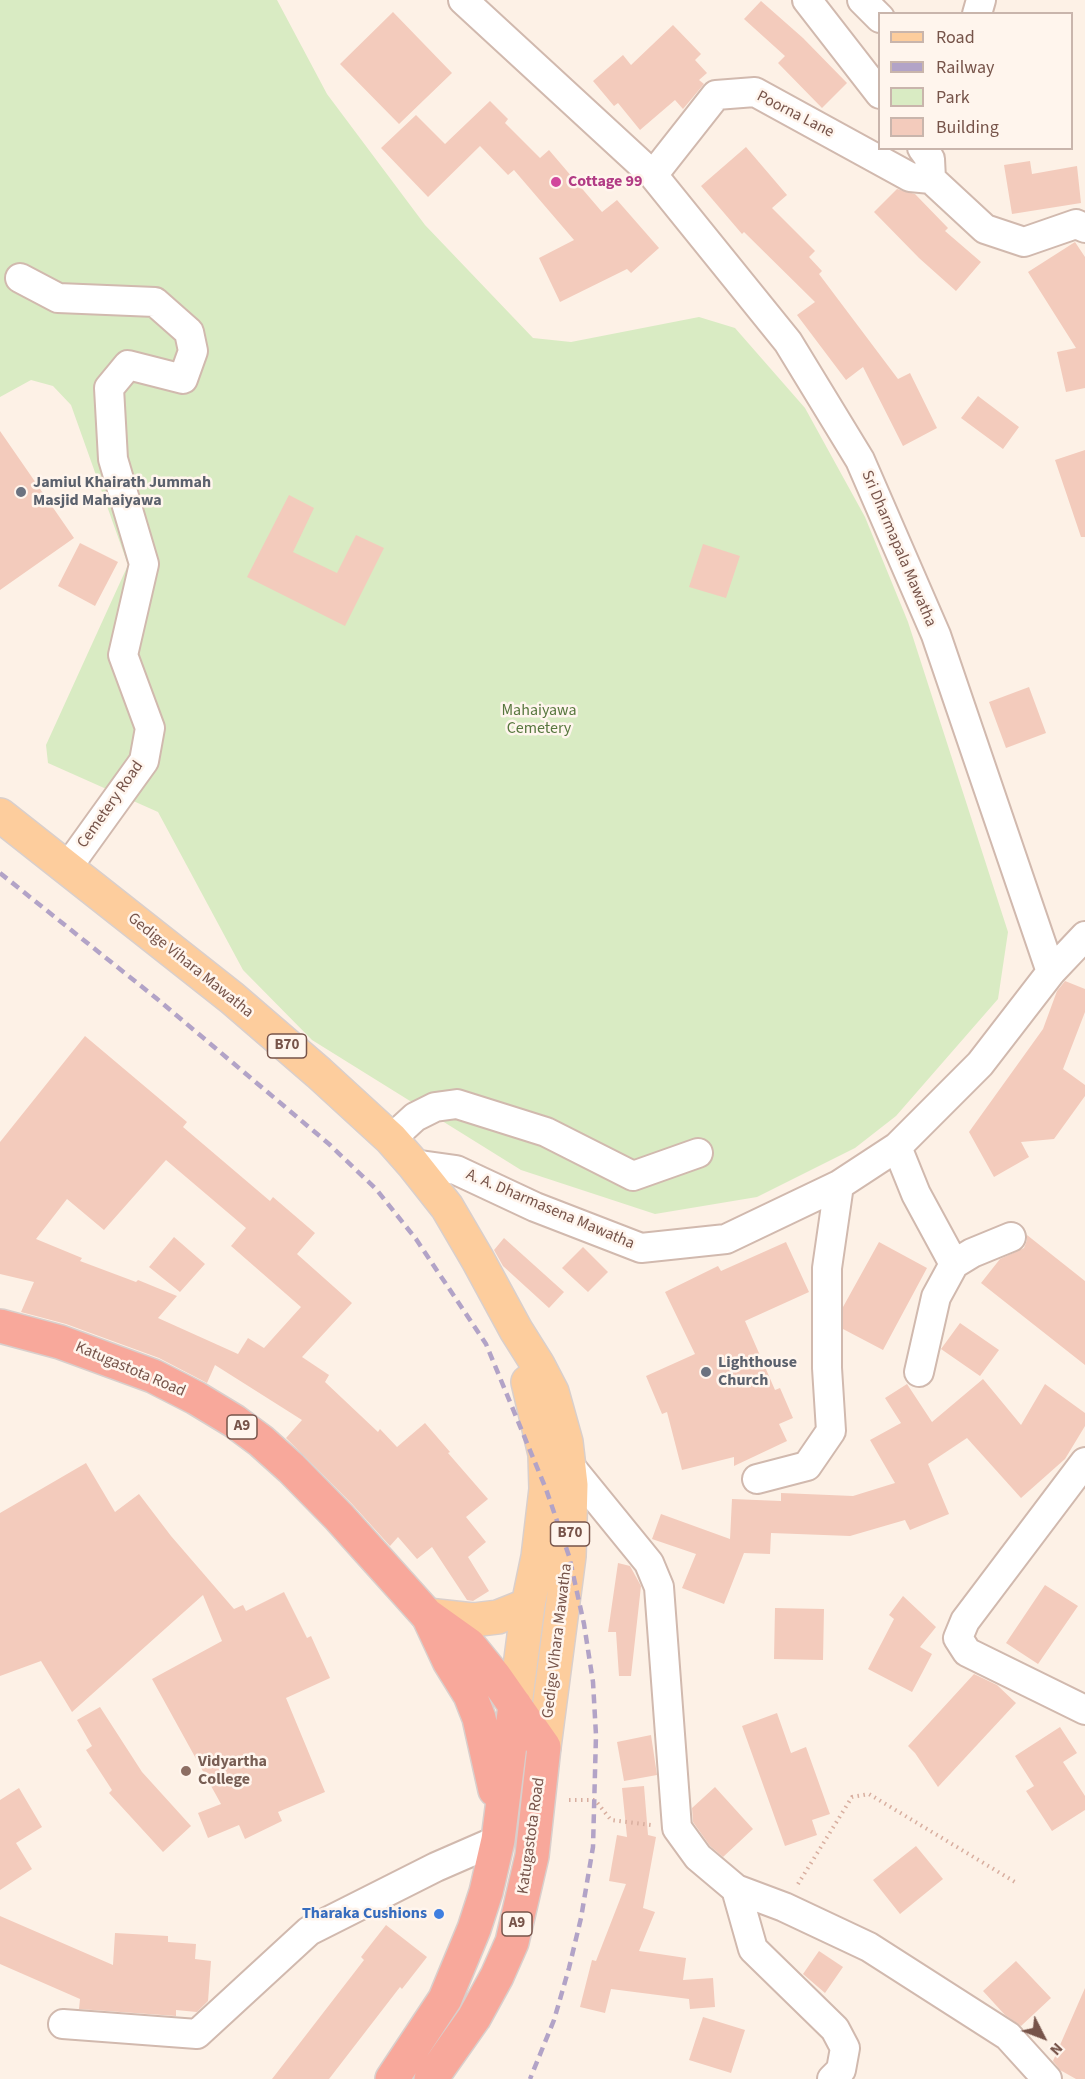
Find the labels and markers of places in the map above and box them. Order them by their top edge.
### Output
place label: Cottage 99 [568,172,642,192]
marker: Cottage 99 [549,175,563,189]
place label: Jamiul Khairath Jummah Masjid Mahaiyawa [33,473,211,511]
marker: Jamiul Khairath Jummah Masjid Mahaiyawa [14,485,28,499]
place label: Lighthouse Church [718,1353,797,1391]
marker: Lighthouse Church [699,1365,713,1379]
place label: Vidyartha College [198,1752,267,1790]
marker: Vidyartha College [179,1764,193,1778]
place label: Tharaka Cushions [302,1904,427,1924]
marker: Tharaka Cushions [432,1907,446,1921]

